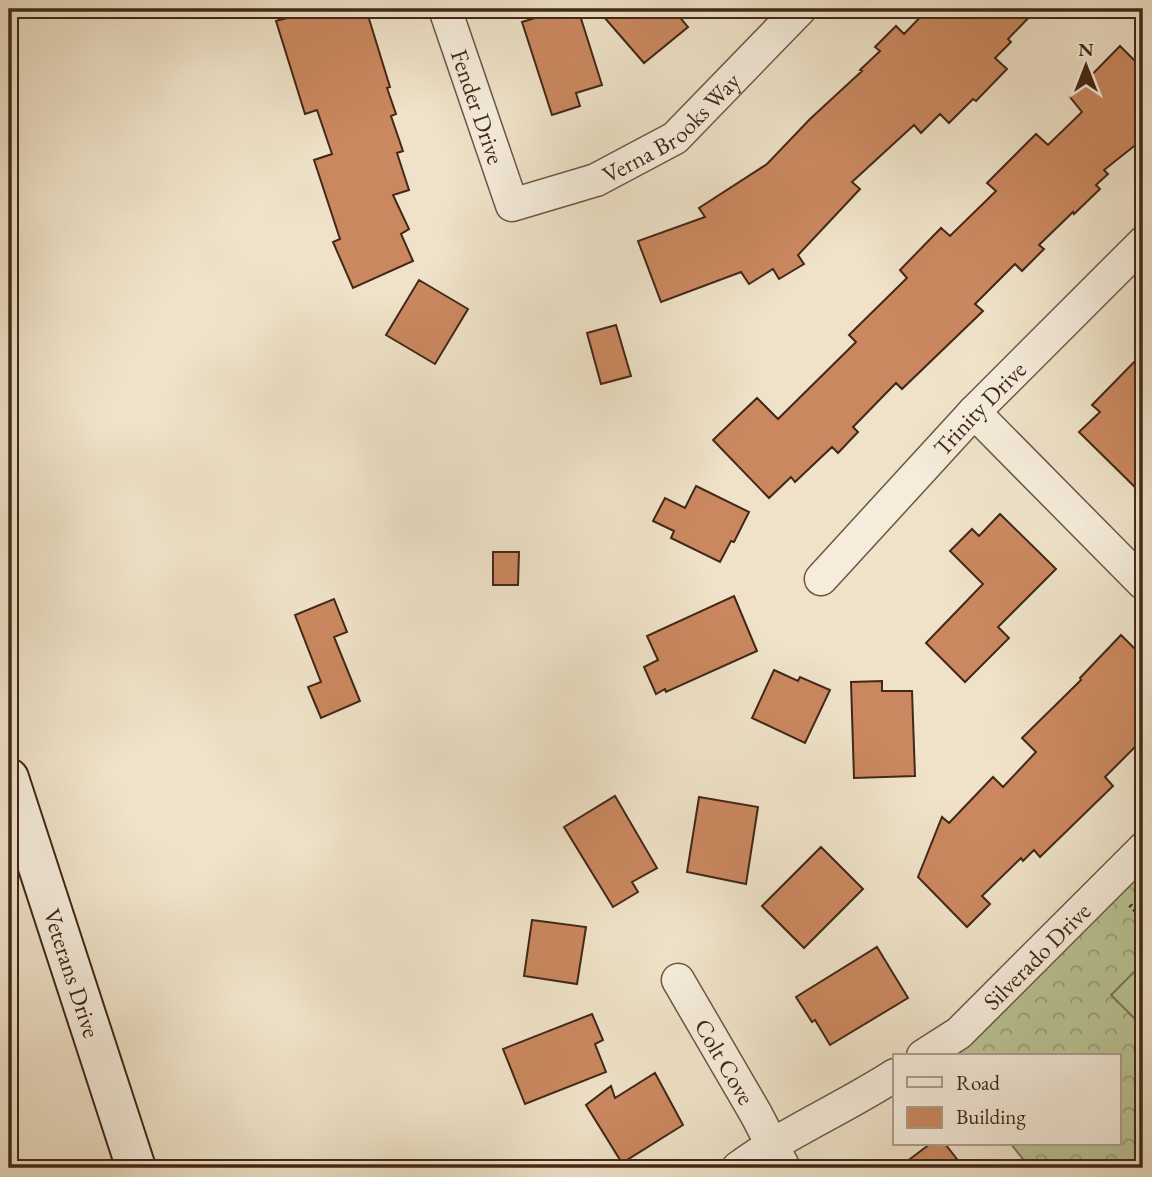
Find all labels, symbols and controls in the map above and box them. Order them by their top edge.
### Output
north arrow [1050,32,1120,102]
text: N [1078,37,1094,62]
street label: Fender Drive [444,45,512,168]
street label: Verna Brooks Way [596,65,747,190]
street label: Trinity Drive [926,354,1032,462]
street label: Silverado Drive [976,895,1097,1016]
street label: Veterans Drive [37,904,108,1042]
street label: Colt Cove [688,1013,762,1110]
legend [893,1054,1120,1146]
text: Road [956,1069,1000,1096]
text: Building [956,1103,1026,1130]

